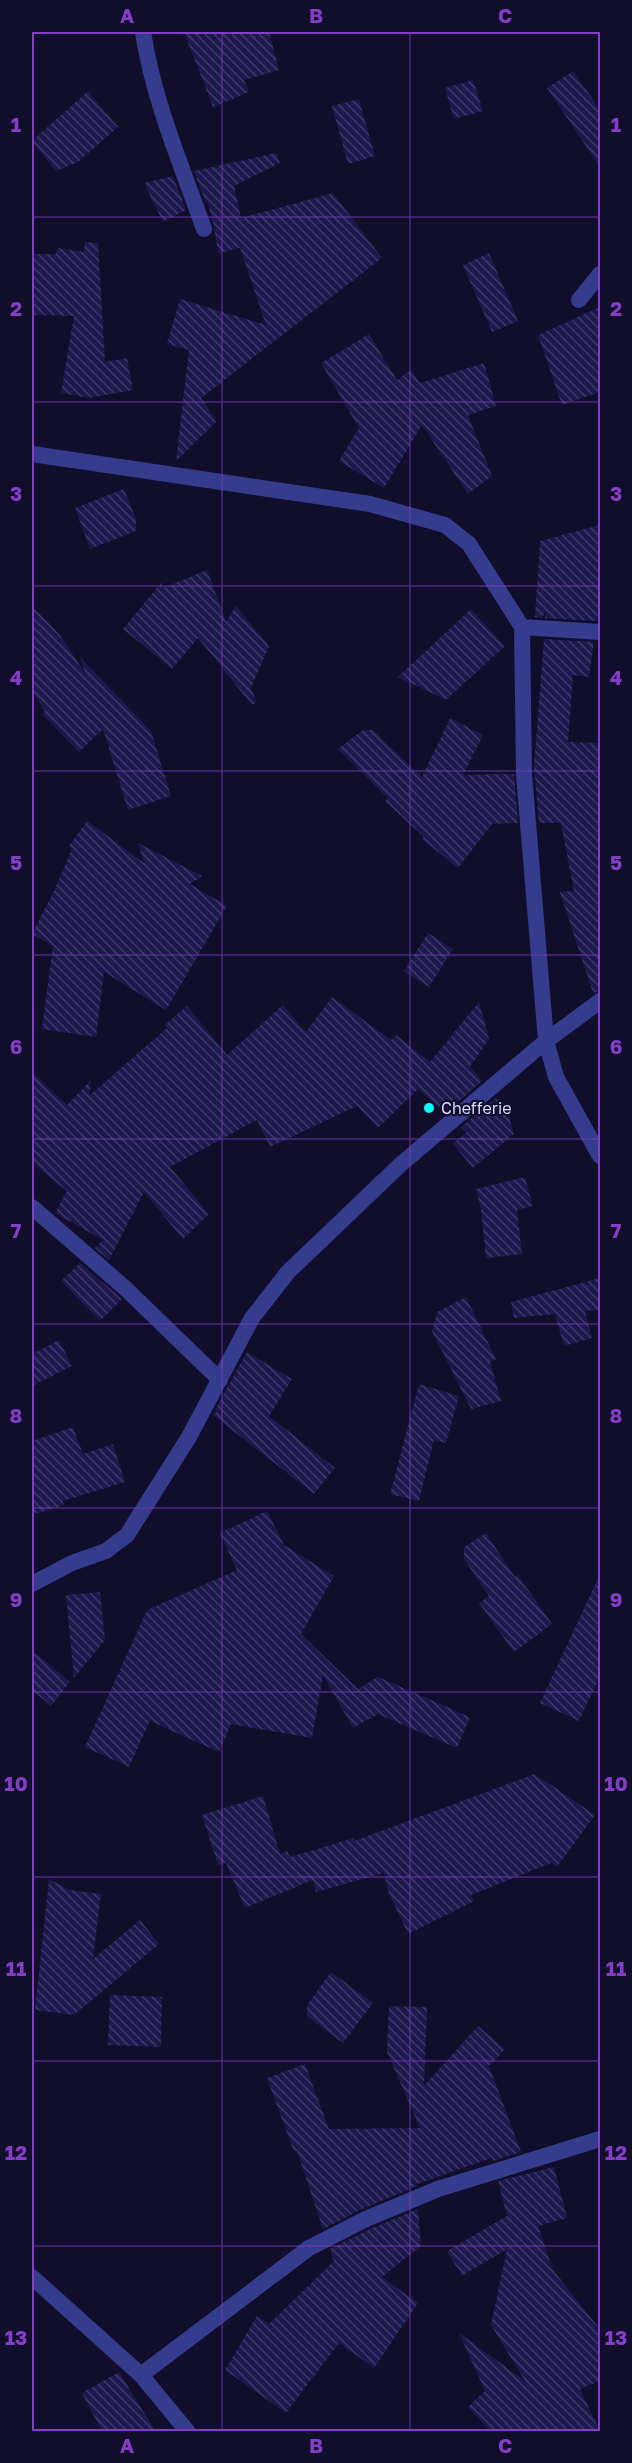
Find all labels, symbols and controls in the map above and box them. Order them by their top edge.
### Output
text: A [120,3,134,27]
text: B [309,3,323,27]
text: C [498,3,512,27]
text: 1 [11,112,21,136]
text: 1 [611,112,621,136]
text: 2 [10,296,22,320]
text: 2 [610,296,622,320]
text: 3 [10,481,22,505]
text: 3 [610,481,622,505]
text: 4 [10,665,22,689]
text: 4 [610,665,622,689]
text: 5 [10,850,22,874]
text: 5 [610,850,622,874]
text: 6 [10,1034,22,1058]
text: 6 [610,1034,622,1058]
place label: Chefferie [441,1098,512,1118]
marker: Chefferie [422,1101,436,1115]
text: 7 [11,1218,22,1242]
text: 7 [611,1218,622,1242]
text: 8 [10,1403,22,1427]
text: 8 [610,1403,622,1427]
text: 9 [10,1587,22,1611]
text: 9 [610,1587,622,1611]
text: 10 [4,1771,28,1795]
text: 10 [604,1771,628,1795]
text: 11 [6,1956,26,1980]
text: 11 [606,1956,626,1980]
text: 12 [5,2140,27,2164]
text: 12 [605,2140,627,2164]
text: 13 [5,2325,27,2349]
text: 13 [605,2325,627,2349]
text: A [120,2433,134,2457]
text: B [309,2433,323,2457]
text: C [498,2433,512,2457]

